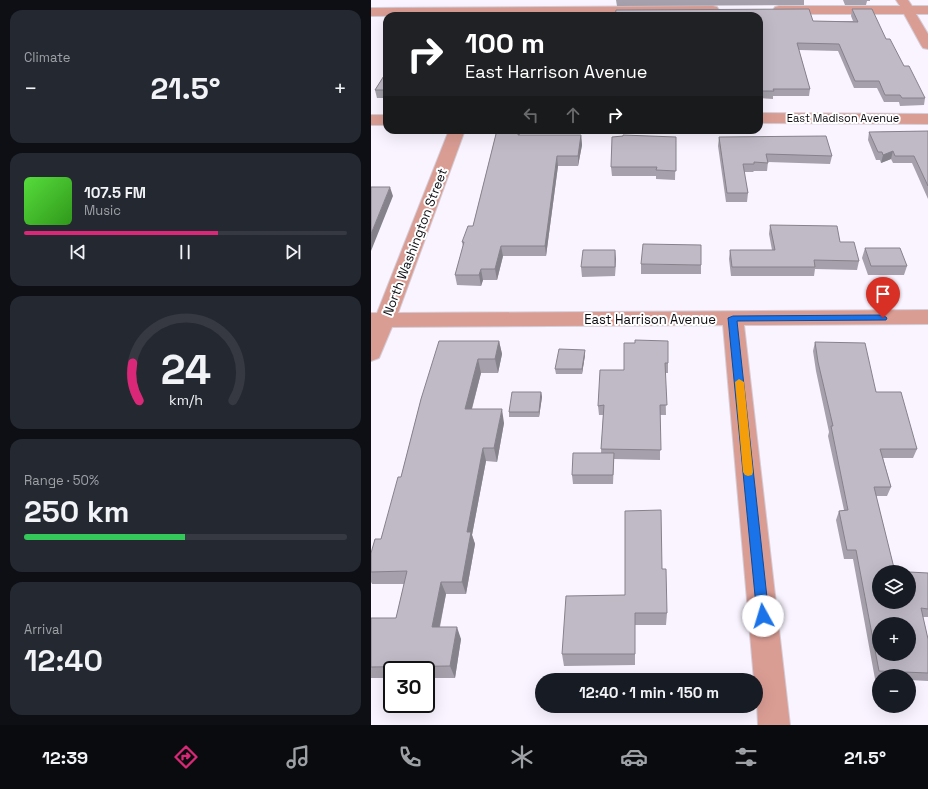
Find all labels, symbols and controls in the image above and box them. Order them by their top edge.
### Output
text: 100 m [465,25,545,61]
icon: right [399,28,451,80]
text: Climate [24,49,70,66]
text: East Harrison Avenue [465,60,647,83]
text: 21.5° [150,69,221,108]
text: − [24,74,38,102]
text: + [333,74,347,102]
icon: left [520,104,542,126]
icon: ahead [562,104,584,126]
icon: right [604,104,626,126]
street label: East Madison Avenue [787,111,899,125]
street label: North Washington Street [379,166,451,318]
text: 107.5 FM [84,183,146,202]
text: Music [84,202,121,219]
icon: previous [67,241,89,263]
icon: pause [174,241,196,263]
icon: next [282,241,304,263]
pin [866,277,900,318]
icon: arrive [872,283,894,305]
street label: East Harrison Avenue [584,311,716,328]
text: 24 [160,342,211,395]
text: km/h [168,390,203,408]
text: Range · 50% [24,472,99,489]
text: 250 km [24,492,129,531]
map controls [872,565,916,713]
button: layers [872,565,916,609]
position arrow [742,595,784,637]
button: + [872,617,916,661]
text: Arrival [24,621,63,638]
text: 12:40 [24,641,103,680]
speed limit sign: 30 [383,661,435,713]
button: − [872,669,916,713]
text: 12:40 · 1 min · 150 m [579,683,719,702]
icon: directions [172,743,200,771]
icon: music [284,743,312,771]
icon: phone [396,743,424,771]
icon: climate [508,743,536,771]
icon: car [620,743,648,771]
icon: filters [732,743,760,771]
text: 12:39 [42,746,88,769]
text: 21.5° [844,746,886,769]

